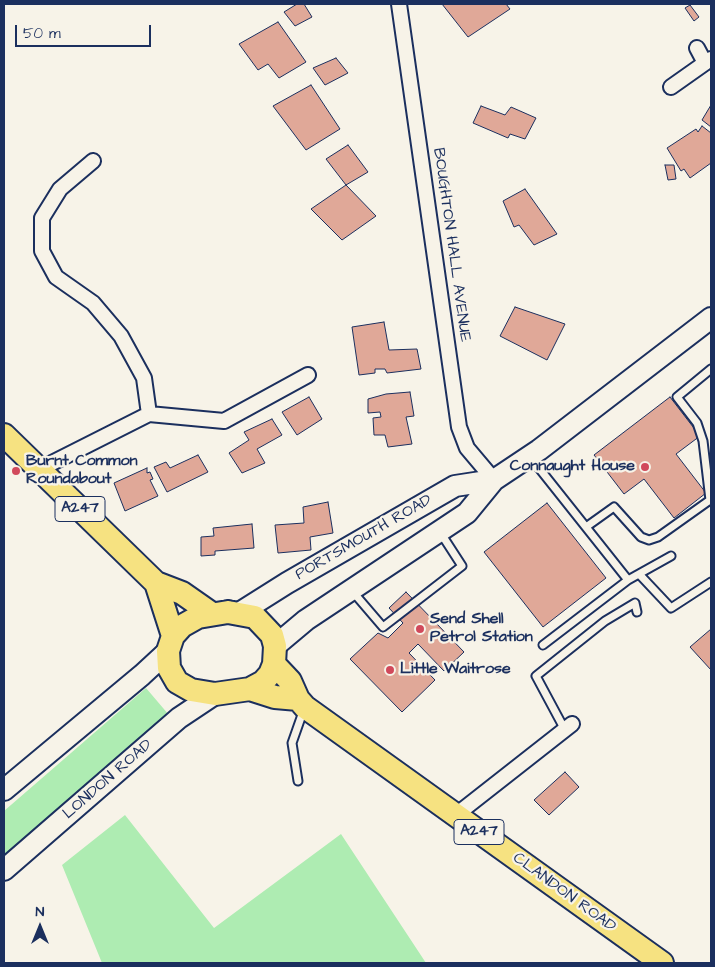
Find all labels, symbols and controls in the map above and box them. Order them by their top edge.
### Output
scale bar [18,15,154,47]
text: 50 m [23,23,61,44]
street label: BOUGHTON HALL AVENUE [428,147,474,343]
place label: Burnt Common Roundabout [26,452,137,490]
place label: Connaught House [510,457,635,477]
marker: Connaught House [639,461,651,473]
marker: Burnt Common Roundabout [10,465,22,477]
street label: PORTSMOUTH ROAD [292,491,436,585]
road number: A247 [55,496,105,522]
place label: Send Shell Petrol Station [430,610,533,648]
marker: Send Shell Petrol Station [414,623,426,635]
place label: Little Waitrose [400,660,511,680]
marker: Little Waitrose [384,664,396,676]
street label: LONDON ROAD [59,736,157,824]
road number: A247 [454,820,504,844]
street label: CLANDON ROAD [509,849,619,937]
north arrow [15,902,65,952]
text: N [36,902,44,922]

